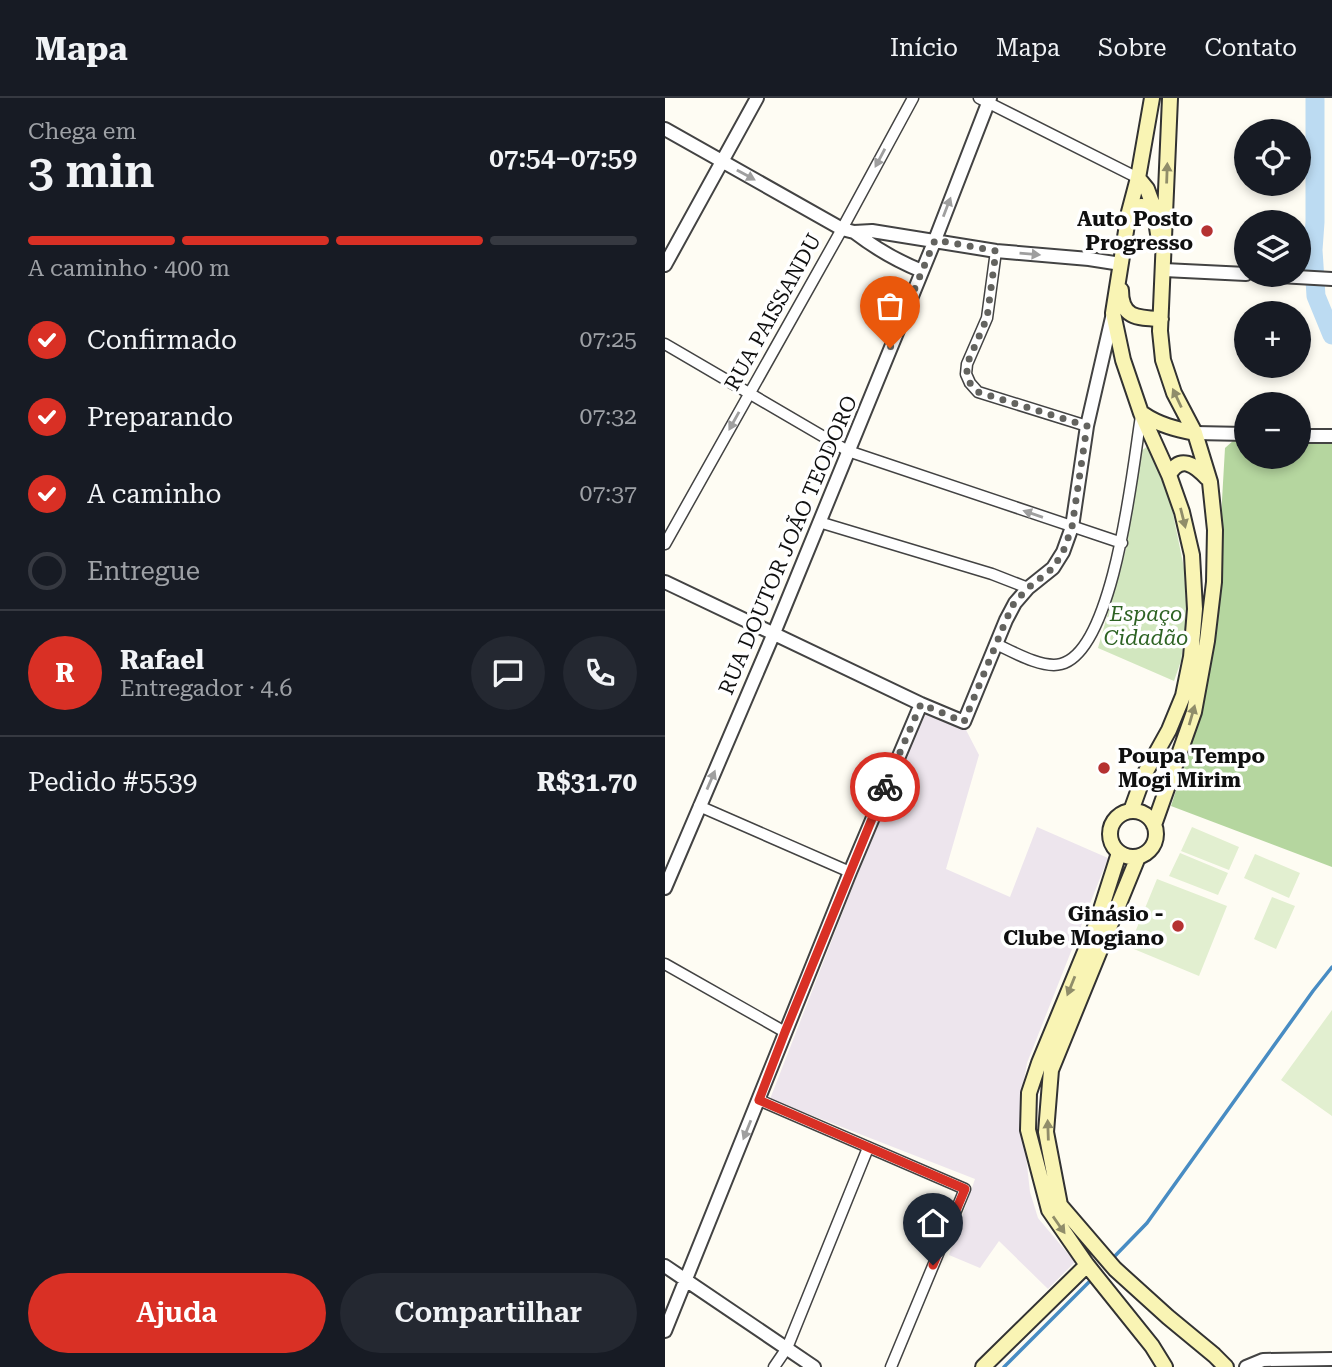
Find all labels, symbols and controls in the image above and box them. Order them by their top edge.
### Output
text: Mapa [35,29,128,68]
text: Início [890,34,958,62]
text: Mapa [996,34,1060,62]
text: Sobre [1098,34,1166,62]
text: Contato [1204,34,1297,62]
text: Chega em [28,118,136,145]
map controls [1234,119,1311,469]
button: locate [1234,119,1311,196]
text: 07:54–07:59 [489,143,637,173]
text: 3 min [28,144,155,198]
one-way arrow [875,148,886,168]
one-way arrow [1161,162,1173,184]
one-way arrow [736,169,756,181]
one-way arrow [942,197,953,218]
place label: Auto Posto Progresso [1077,207,1193,255]
button: layers [1234,210,1311,287]
marker: Auto Posto Progresso [1199,223,1215,239]
street label: RUA PAISSANDU [720,229,826,395]
one-way arrow [1020,249,1042,260]
text: A caminho · 400 m [28,255,230,282]
pin [860,276,920,348]
icon: bag [871,287,909,325]
button: + [1234,301,1311,378]
icon: check [28,321,66,359]
text: Confirmado [87,325,237,355]
text: 07:25 [580,326,637,353]
one-way arrow [1171,388,1183,408]
street label: RUA DOUTOR JOÃO TEODORO [713,391,862,698]
button: − [1234,392,1311,469]
icon: check [28,398,66,436]
text: Preparando [87,402,233,432]
text: 07:32 [580,403,637,430]
one-way arrow [728,411,740,431]
icon: check [28,475,66,513]
text: A caminho [87,479,222,509]
text: 07:37 [580,480,637,507]
one-way arrow [1178,507,1189,529]
one-way arrow [1023,508,1044,519]
text: Entregue [87,556,200,586]
park label: Espaço Cidadão [1104,602,1188,650]
button: chat [471,636,545,710]
button: phone [563,636,637,710]
text: Rafael [120,645,204,675]
text: R [55,658,75,688]
text: Entregador · 4.6 [120,675,292,702]
one-way arrow [1188,704,1198,725]
place label: Poupa Tempo Mogi Mirim [1118,744,1265,792]
courier [850,752,920,822]
marker: Poupa Tempo Mogi Mirim [1096,760,1112,776]
text: Pedido #5539 [28,767,197,797]
text: R$31.70 [537,767,637,797]
icon: bike [866,768,904,806]
one-way arrow [706,769,717,790]
place label: Ginásio - Clube Mogiano [1003,902,1164,950]
marker: Ginásio - Clube Mogiano [1170,918,1186,934]
one-way arrow [1065,976,1076,997]
one-way arrow [741,1119,752,1140]
one-way arrow [1042,1119,1053,1141]
pin [903,1193,963,1265]
icon: home [914,1204,952,1242]
one-way arrow [1052,1216,1066,1234]
button: Ajuda [28,1273,326,1353]
button: Compartilhar [340,1273,637,1353]

